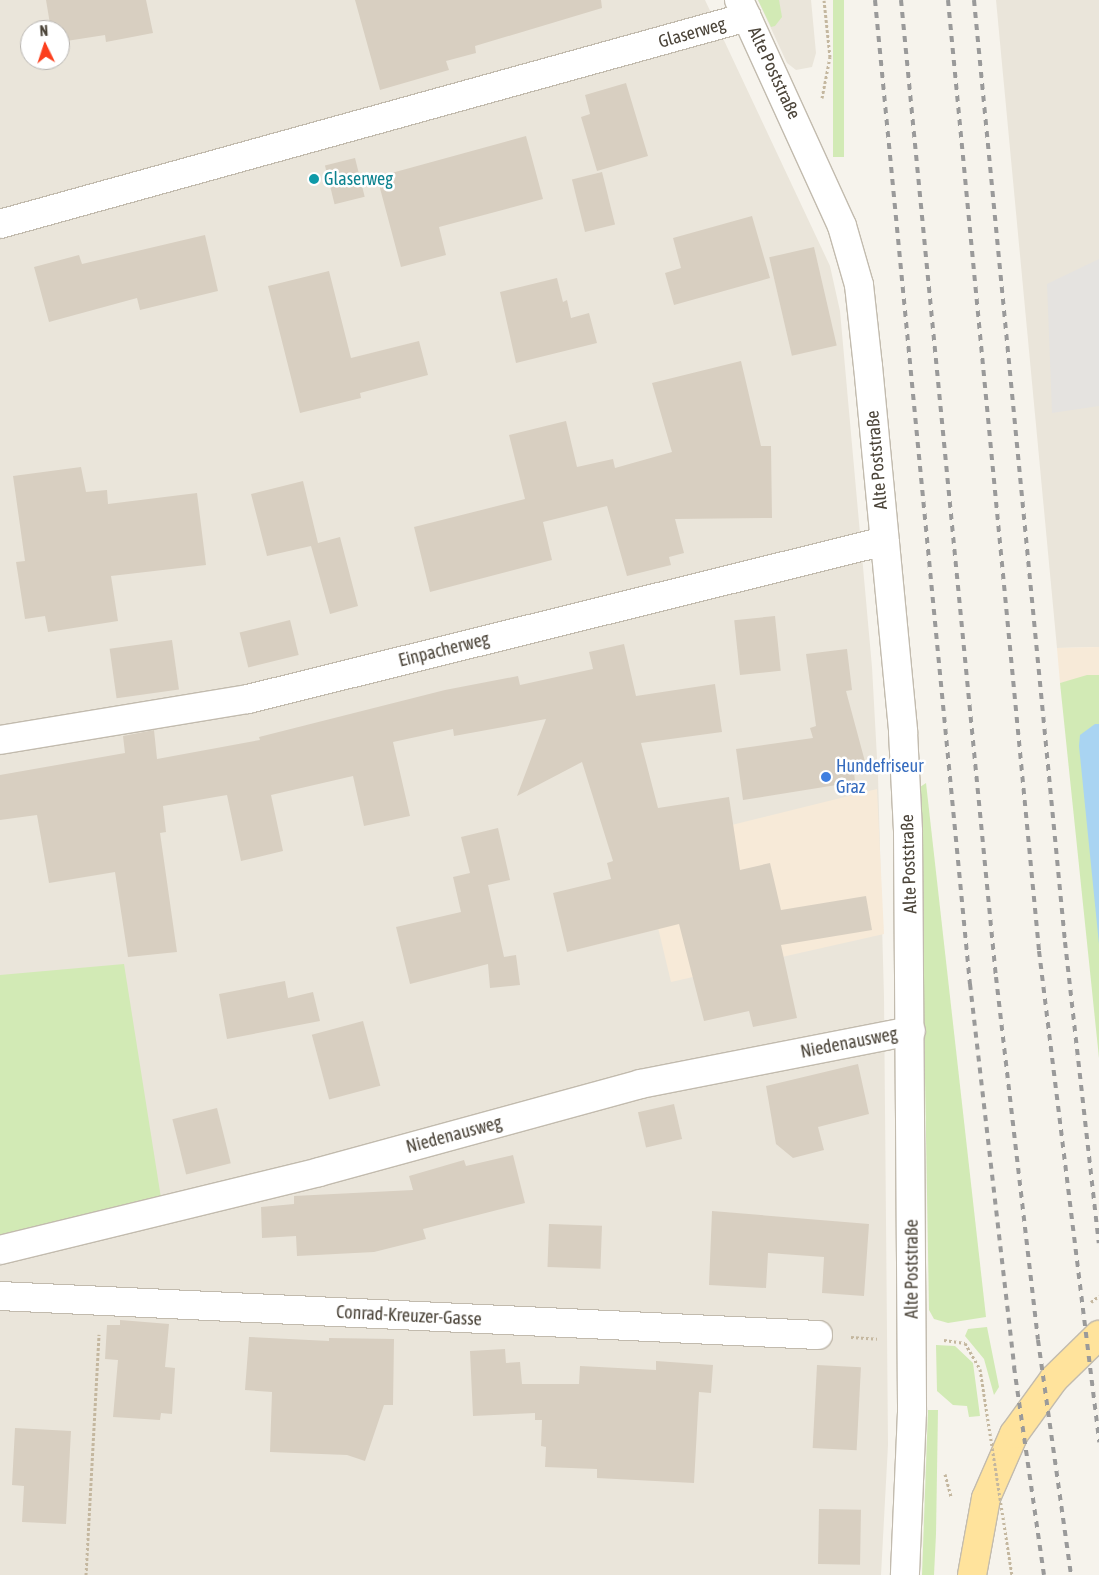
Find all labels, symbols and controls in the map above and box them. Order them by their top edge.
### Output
street label: Glaserweg [656,13,728,53]
north arrow [20,20,70,70]
text: N [39,23,49,39]
street label: Alte Poststraße [743,23,805,123]
place label: Glaserweg [324,168,393,190]
marker: Glaserweg [308,173,320,185]
street label: Alte Poststraße [862,410,892,510]
street label: Einpacherweg [396,628,492,672]
place label: Hundefriseur Graz [836,756,924,799]
marker: Hundefriseur Graz [820,771,832,783]
street label: Alte Poststraße [896,814,922,914]
street label: Niedenausweg [799,1023,899,1063]
street label: Niedenausweg [404,1112,504,1158]
street label: Alte Poststraße [901,1219,923,1319]
street label: Conrad-Kreuzer-Gasse [336,1301,482,1331]

